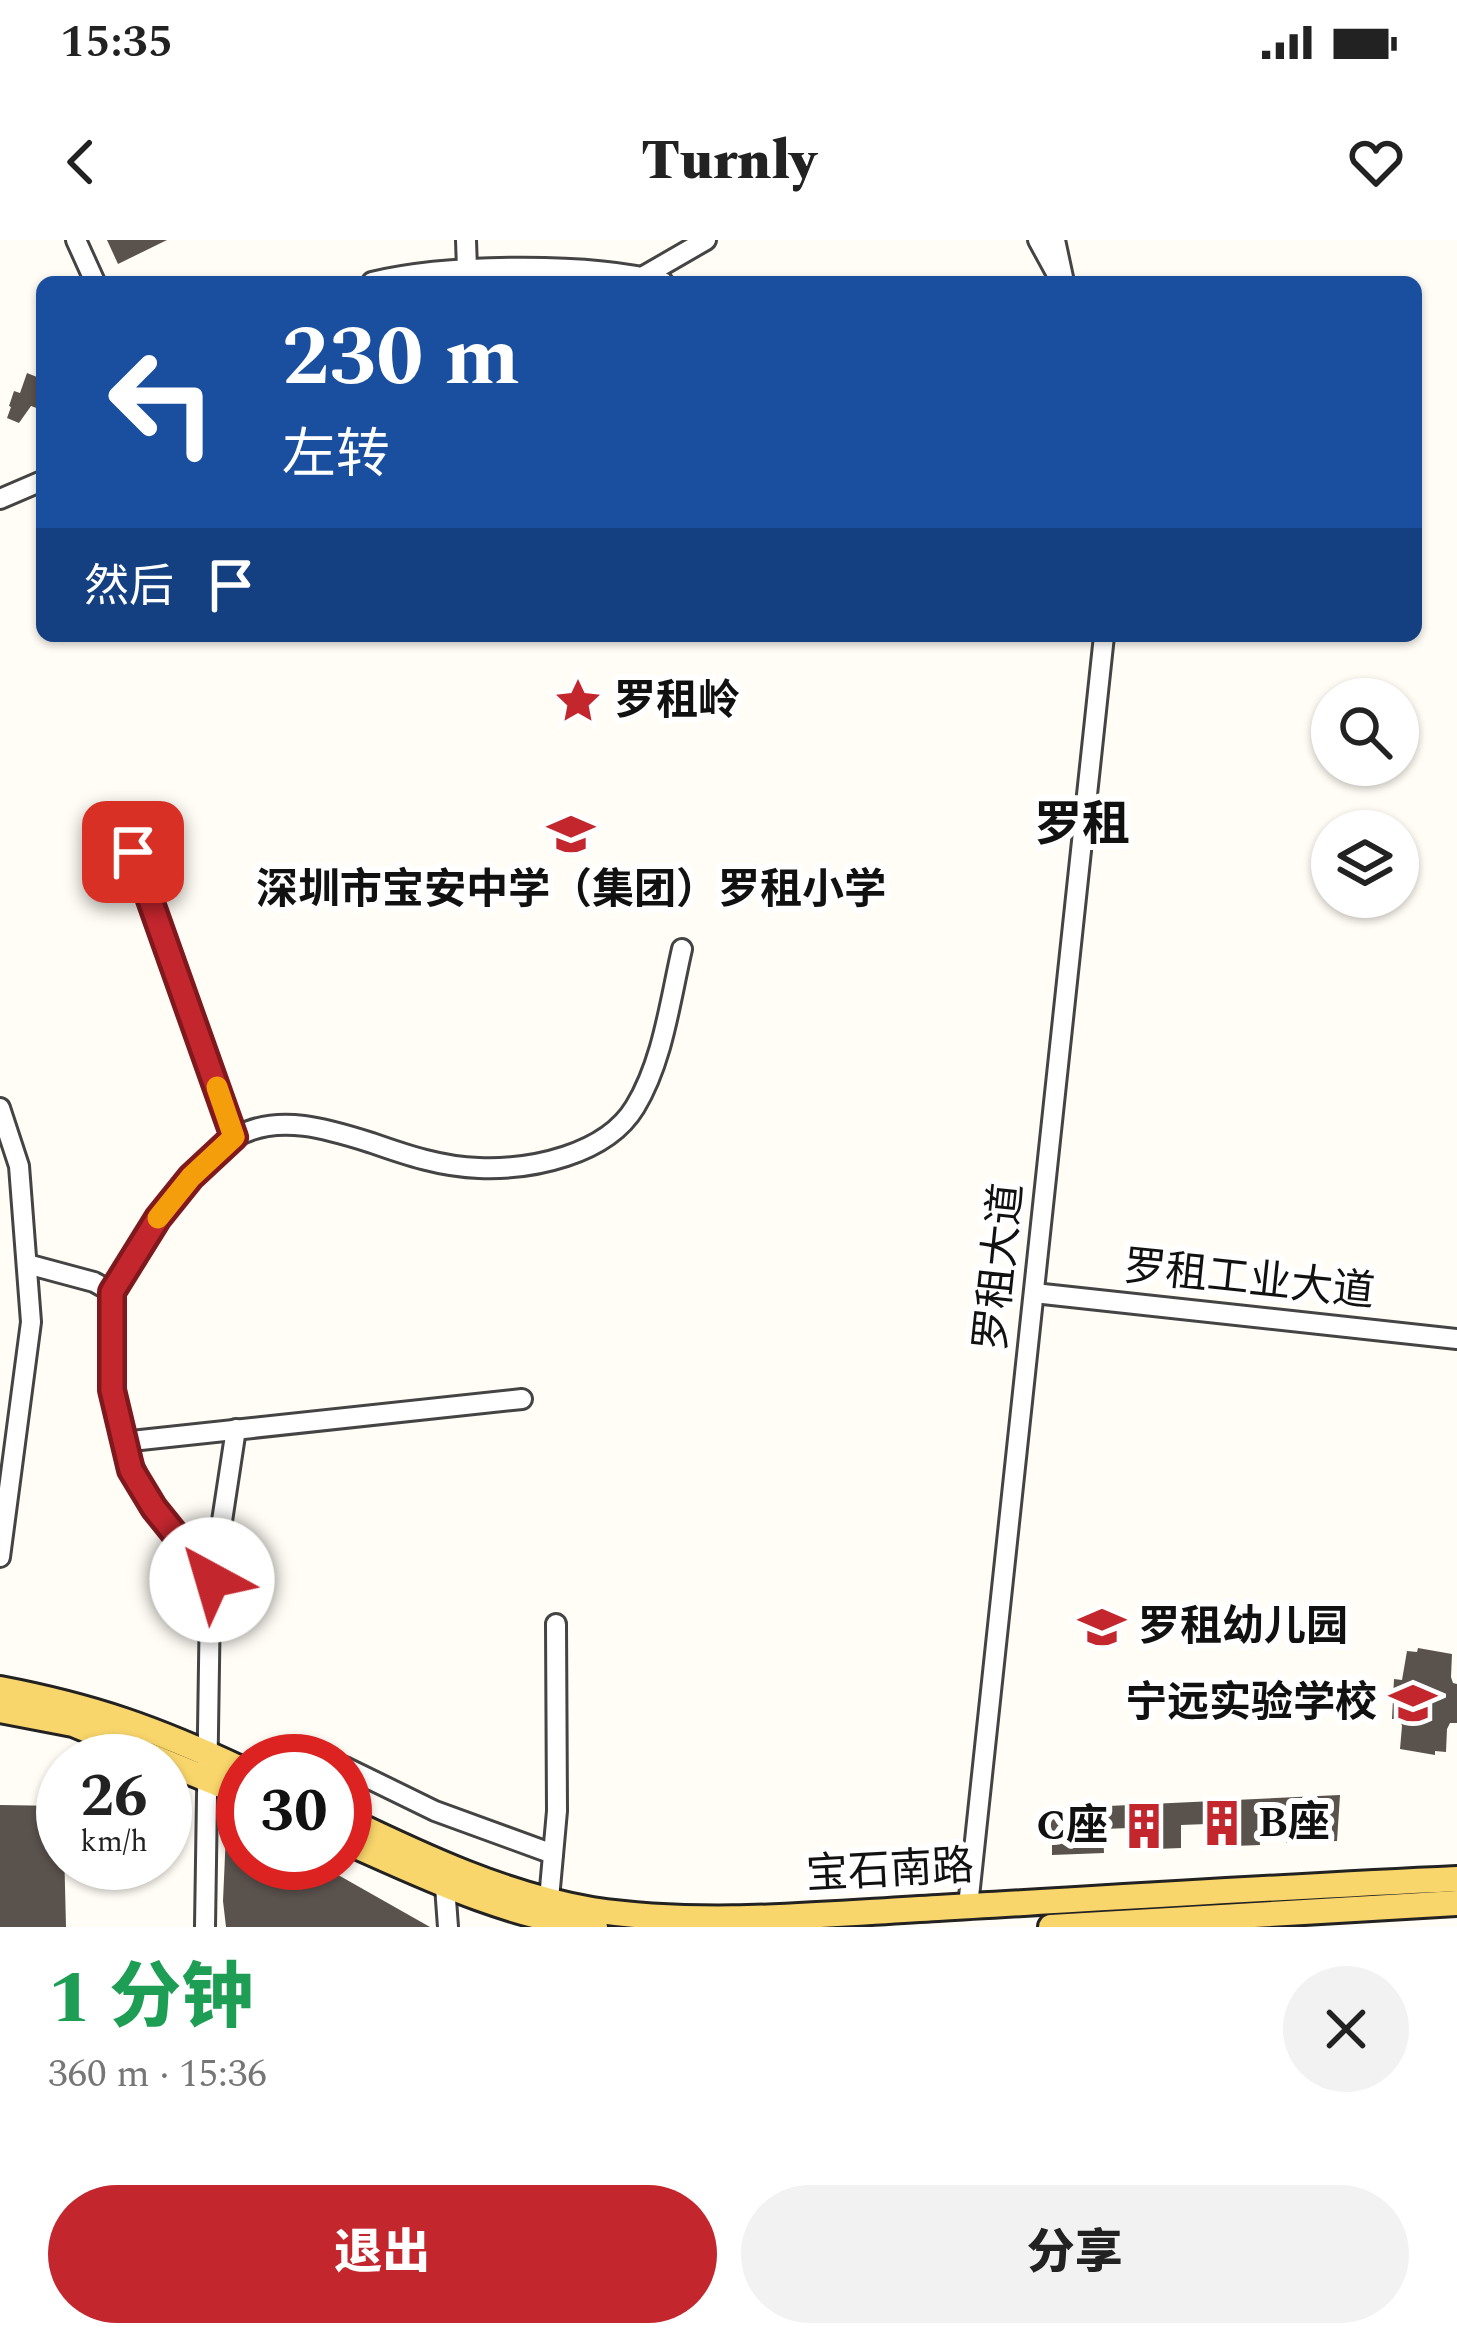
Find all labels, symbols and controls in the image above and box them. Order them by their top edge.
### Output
text: 15:35 [60,8,173,77]
text: Turnly [641,121,816,203]
icon: back [48,129,114,195]
icon: heart [1343,129,1409,195]
text: 230 m [282,294,520,422]
icon: left [84,324,240,480]
text: 左转 [282,415,390,497]
icon: arrive [198,552,264,618]
text: 然后 [84,553,174,622]
place label: 罗租岭 [614,670,740,733]
place icon: 罗租岭 [553,676,603,726]
map controls [1311,678,1419,918]
button: search [1311,678,1419,786]
district label: 罗租 [1034,789,1130,862]
pin [82,801,184,903]
school or university icon: 深圳市宝安中学（集团）罗租小学 [546,809,596,859]
button: layers [1311,810,1419,918]
icon: arrive [100,819,166,885]
place label: 深圳市宝安中学（集团）罗租小学 [256,859,886,922]
street label: 罗租大道 [960,1180,1040,1354]
street label: 罗租工业大道 [1120,1236,1378,1324]
position arrow [149,1517,275,1643]
place label: 罗租幼儿园 [1138,1596,1348,1659]
school or university icon: 罗租幼儿园 [1077,1602,1127,1652]
place label: 宁远实验学校 [1125,1672,1377,1735]
school or university icon: 宁远实验学校 [1388,1678,1438,1728]
speed limit sign: 30 [216,1734,372,1890]
text: 26 [80,1751,148,1843]
place label: B座 [1258,1792,1330,1855]
place label: C座 [1036,1795,1108,1858]
building icon: B座 [1197,1798,1247,1848]
building icon: C座 [1119,1801,1169,1851]
text: km/h [80,1819,148,1865]
street label: 宝石南路 [804,1835,976,1907]
text: 1 分钟 [48,1945,253,2054]
button: close [1283,1966,1409,2092]
text: 360 m · 15:36 [48,2045,267,2104]
button: 退出 [48,2185,717,2323]
button: 分享 [741,2185,1409,2323]

